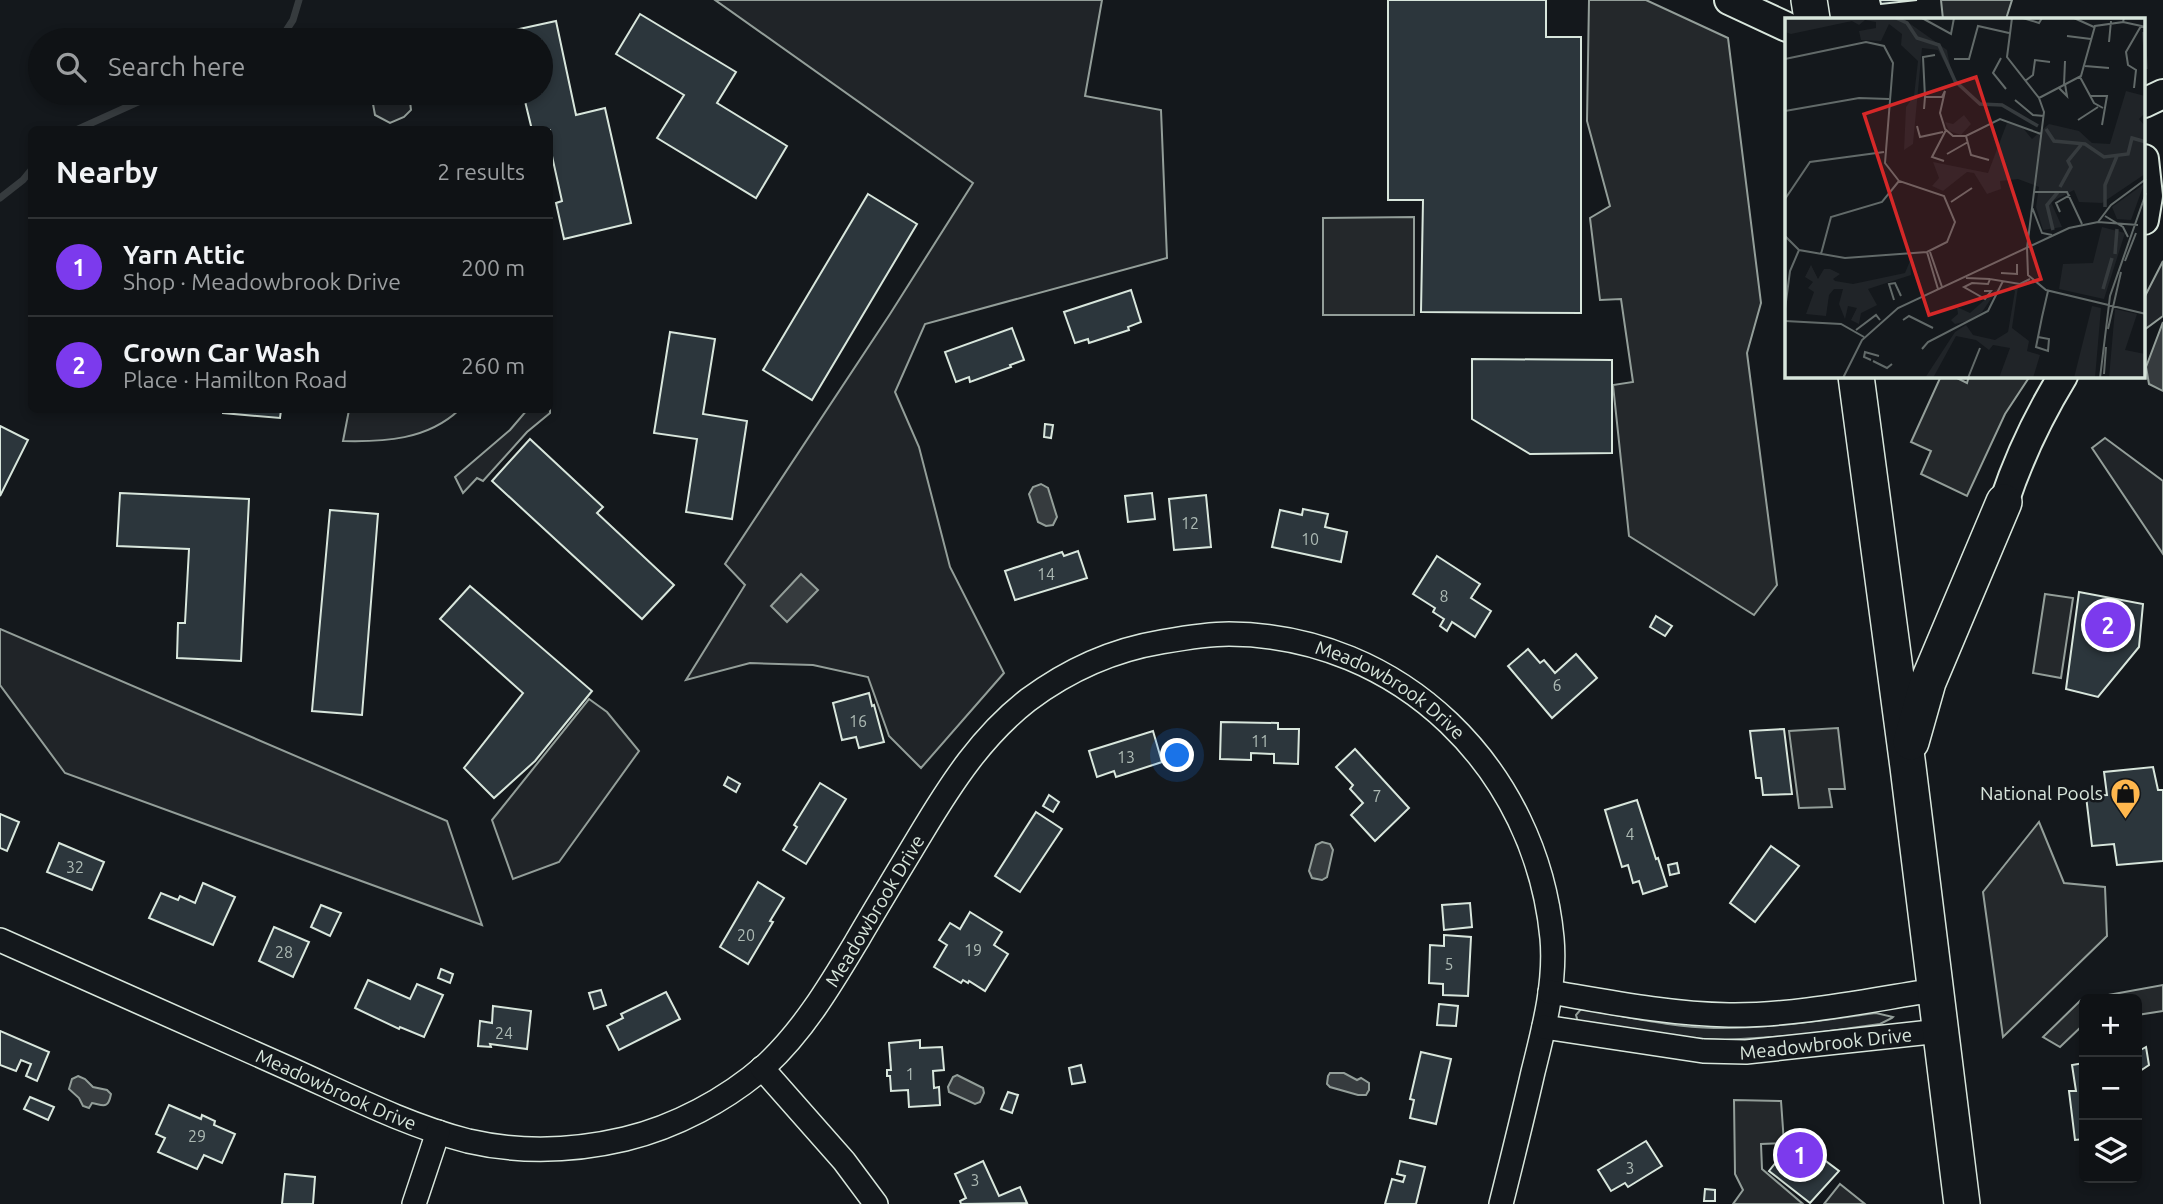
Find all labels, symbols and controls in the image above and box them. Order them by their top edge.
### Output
inset map [1785,18,2146,378]
search box [28,28,553,105]
icon: search [52,48,90,86]
text: Search here [108,52,245,81]
text: Nearby [56,155,158,189]
text: 2 results [437,159,525,184]
text: Yarn Attic [123,240,245,269]
text: 1 [73,255,85,280]
text: 200 m [461,255,525,280]
text: Shop · Meadowbrook Drive [123,269,401,294]
text: Crown Car Wash [123,338,320,367]
text: 2 [73,353,85,378]
text: 260 m [461,353,525,378]
text: Place · Hamilton Road [123,367,347,392]
house number: 12 [1181,514,1199,532]
house number: 10 [1301,530,1319,548]
house number: 14 [1037,565,1055,583]
house number: 8 [1439,587,1449,605]
pin: 2 [2085,599,2131,651]
street label: Meadowbrook Drive [1313,636,1470,744]
house number: 6 [1552,676,1562,694]
house number: 16 [849,712,867,730]
house number: 11 [1251,732,1269,750]
your location [1160,738,1194,772]
house number: 13 [1117,748,1135,766]
shop icon: National Pools [2109,776,2143,820]
place label: National Pools [1980,782,2103,804]
house number: 7 [1372,787,1382,805]
house number: 4 [1625,825,1635,843]
street label: Meadowbrook Drive [821,831,929,991]
house number: 32 [66,858,84,876]
house number: 20 [737,926,755,944]
house number: 19 [964,941,982,959]
house number: 28 [275,943,293,961]
house number: 5 [1444,955,1454,973]
map controls [2079,994,2142,1183]
button: + [2079,994,2142,1057]
street label: Meadowbrook Drive [1738,1023,1913,1064]
house number: 24 [495,1024,513,1042]
street label: Meadowbrook Drive [253,1044,420,1135]
button: − [2079,1057,2142,1120]
house number: 1 [905,1065,915,1083]
button: layers [2079,1120,2142,1183]
house number: 29 [188,1127,206,1145]
pin: 1 [1777,1129,1823,1181]
house number: 3 [1625,1159,1635,1177]
house number: 3 [970,1171,980,1189]

